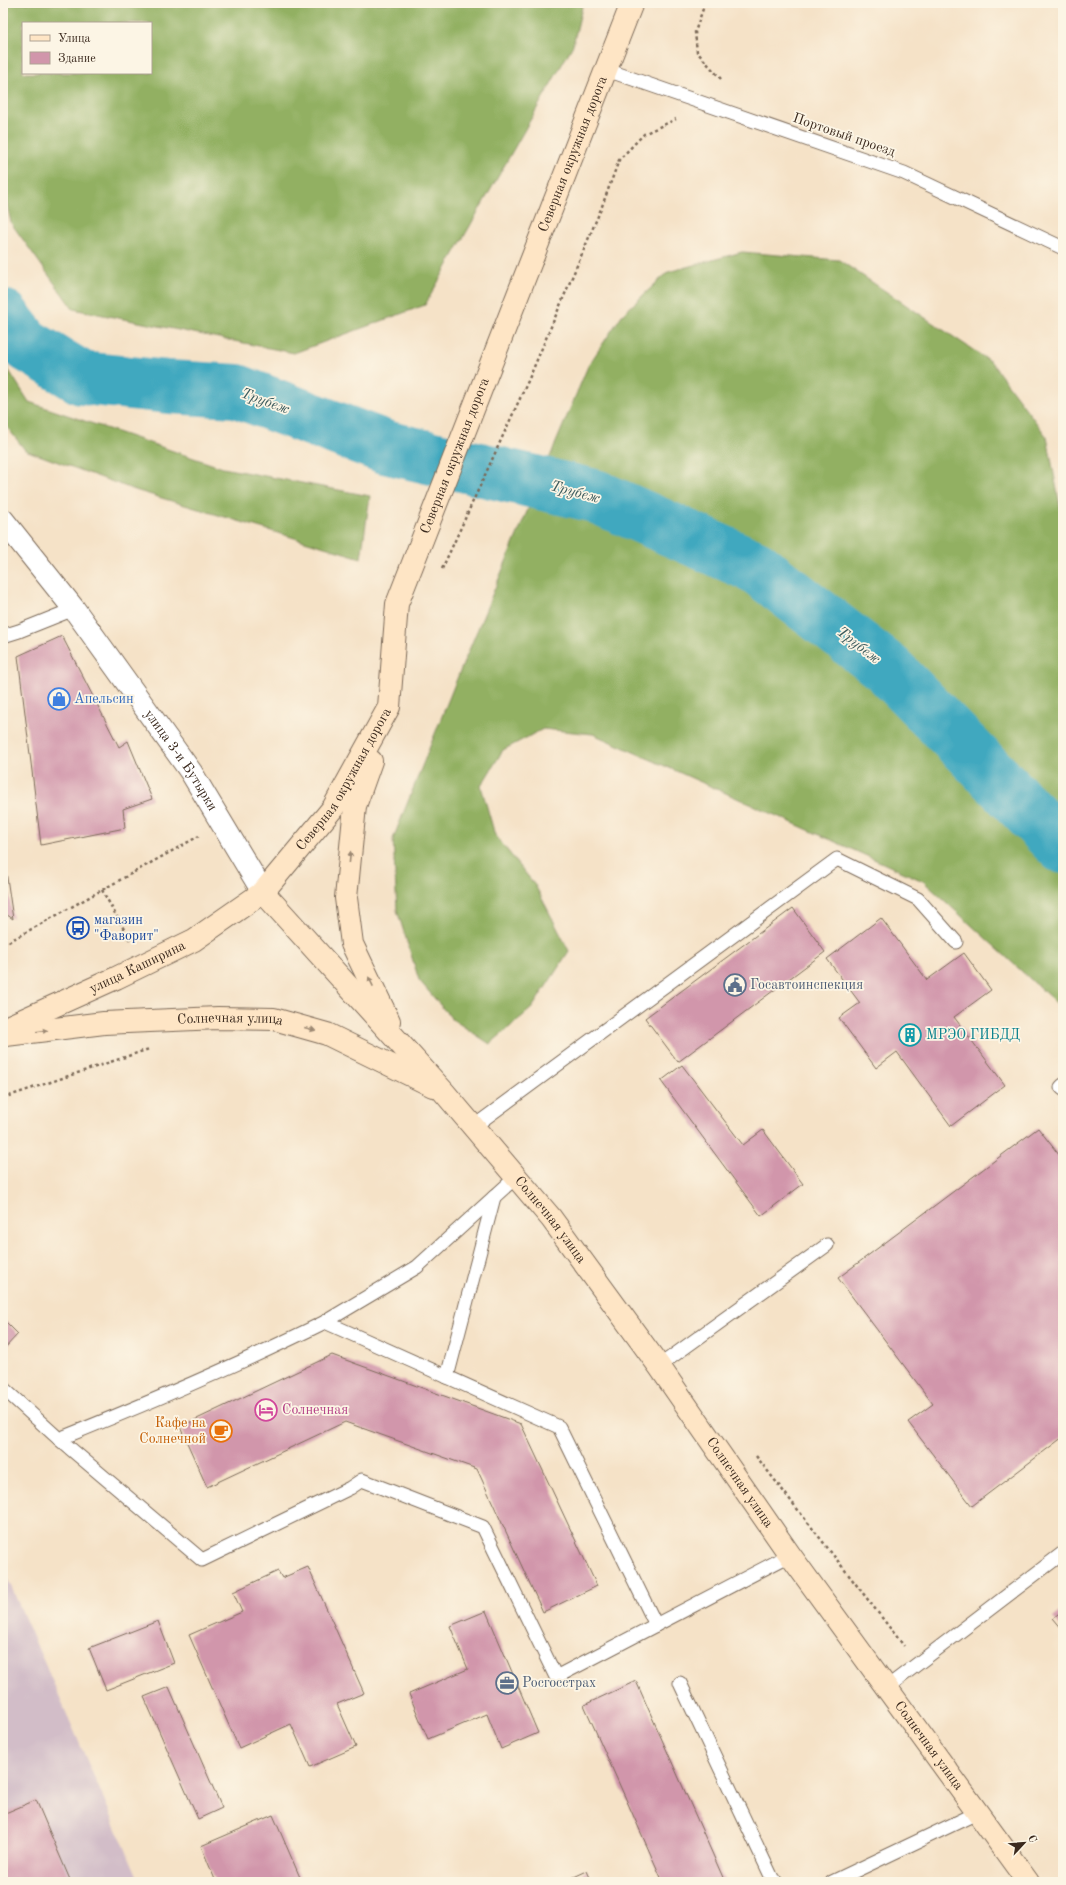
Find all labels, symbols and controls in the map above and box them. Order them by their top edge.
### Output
legend [22,22,152,74]
text: Улица [58,33,91,45]
text: Здание [58,53,96,65]
street label: Северная окружная дорога [536,74,610,234]
street label: Портовый проезд [791,111,897,159]
street label: Северная окружная дорога [418,376,492,536]
water label: Трубеж [239,385,292,418]
water label: Трубеж [549,478,602,507]
water label: Трубеж [833,624,883,667]
shop icon: Апельсин [46,686,72,712]
place label: Апельсин [74,692,134,706]
street label: Северная окружная дорога [293,706,394,853]
street label: улица 3-и Бутырки [142,707,220,813]
one-way arrow [347,851,354,863]
place label: магазин "Фаворит" [94,913,159,943]
bus stop icon: магазин "Фаворит" [65,915,91,941]
street label: улица Каширина [87,938,188,996]
public building icon: Госавтоинспекция [722,972,748,998]
one-way arrow [368,977,374,988]
place label: Госавтоинспекция [750,978,863,992]
street label: Солнечная улица [177,1011,285,1028]
building icon: МРЭО ГИБДД [897,1022,923,1048]
one-way arrow [304,1026,316,1032]
one-way arrow [36,1027,48,1034]
place label: МРЭО ГИБДД [926,1028,1020,1042]
street label: Солнечная улица [512,1174,589,1266]
hotel icon: Солнечная [253,1397,279,1423]
place label: Солнечная [282,1403,348,1417]
place label: Кафе на Солнечной [139,1416,206,1446]
cafe icon: Кафе на Солнечной [208,1418,234,1444]
street label: Солнечная улица [704,1435,776,1530]
office icon: Росгосстрах [494,1670,520,1696]
place label: Росгосстрах [522,1676,596,1690]
street label: Солнечная улица [892,1699,966,1793]
north arrow [1004,1823,1044,1863]
text: С [1025,1834,1038,1845]

